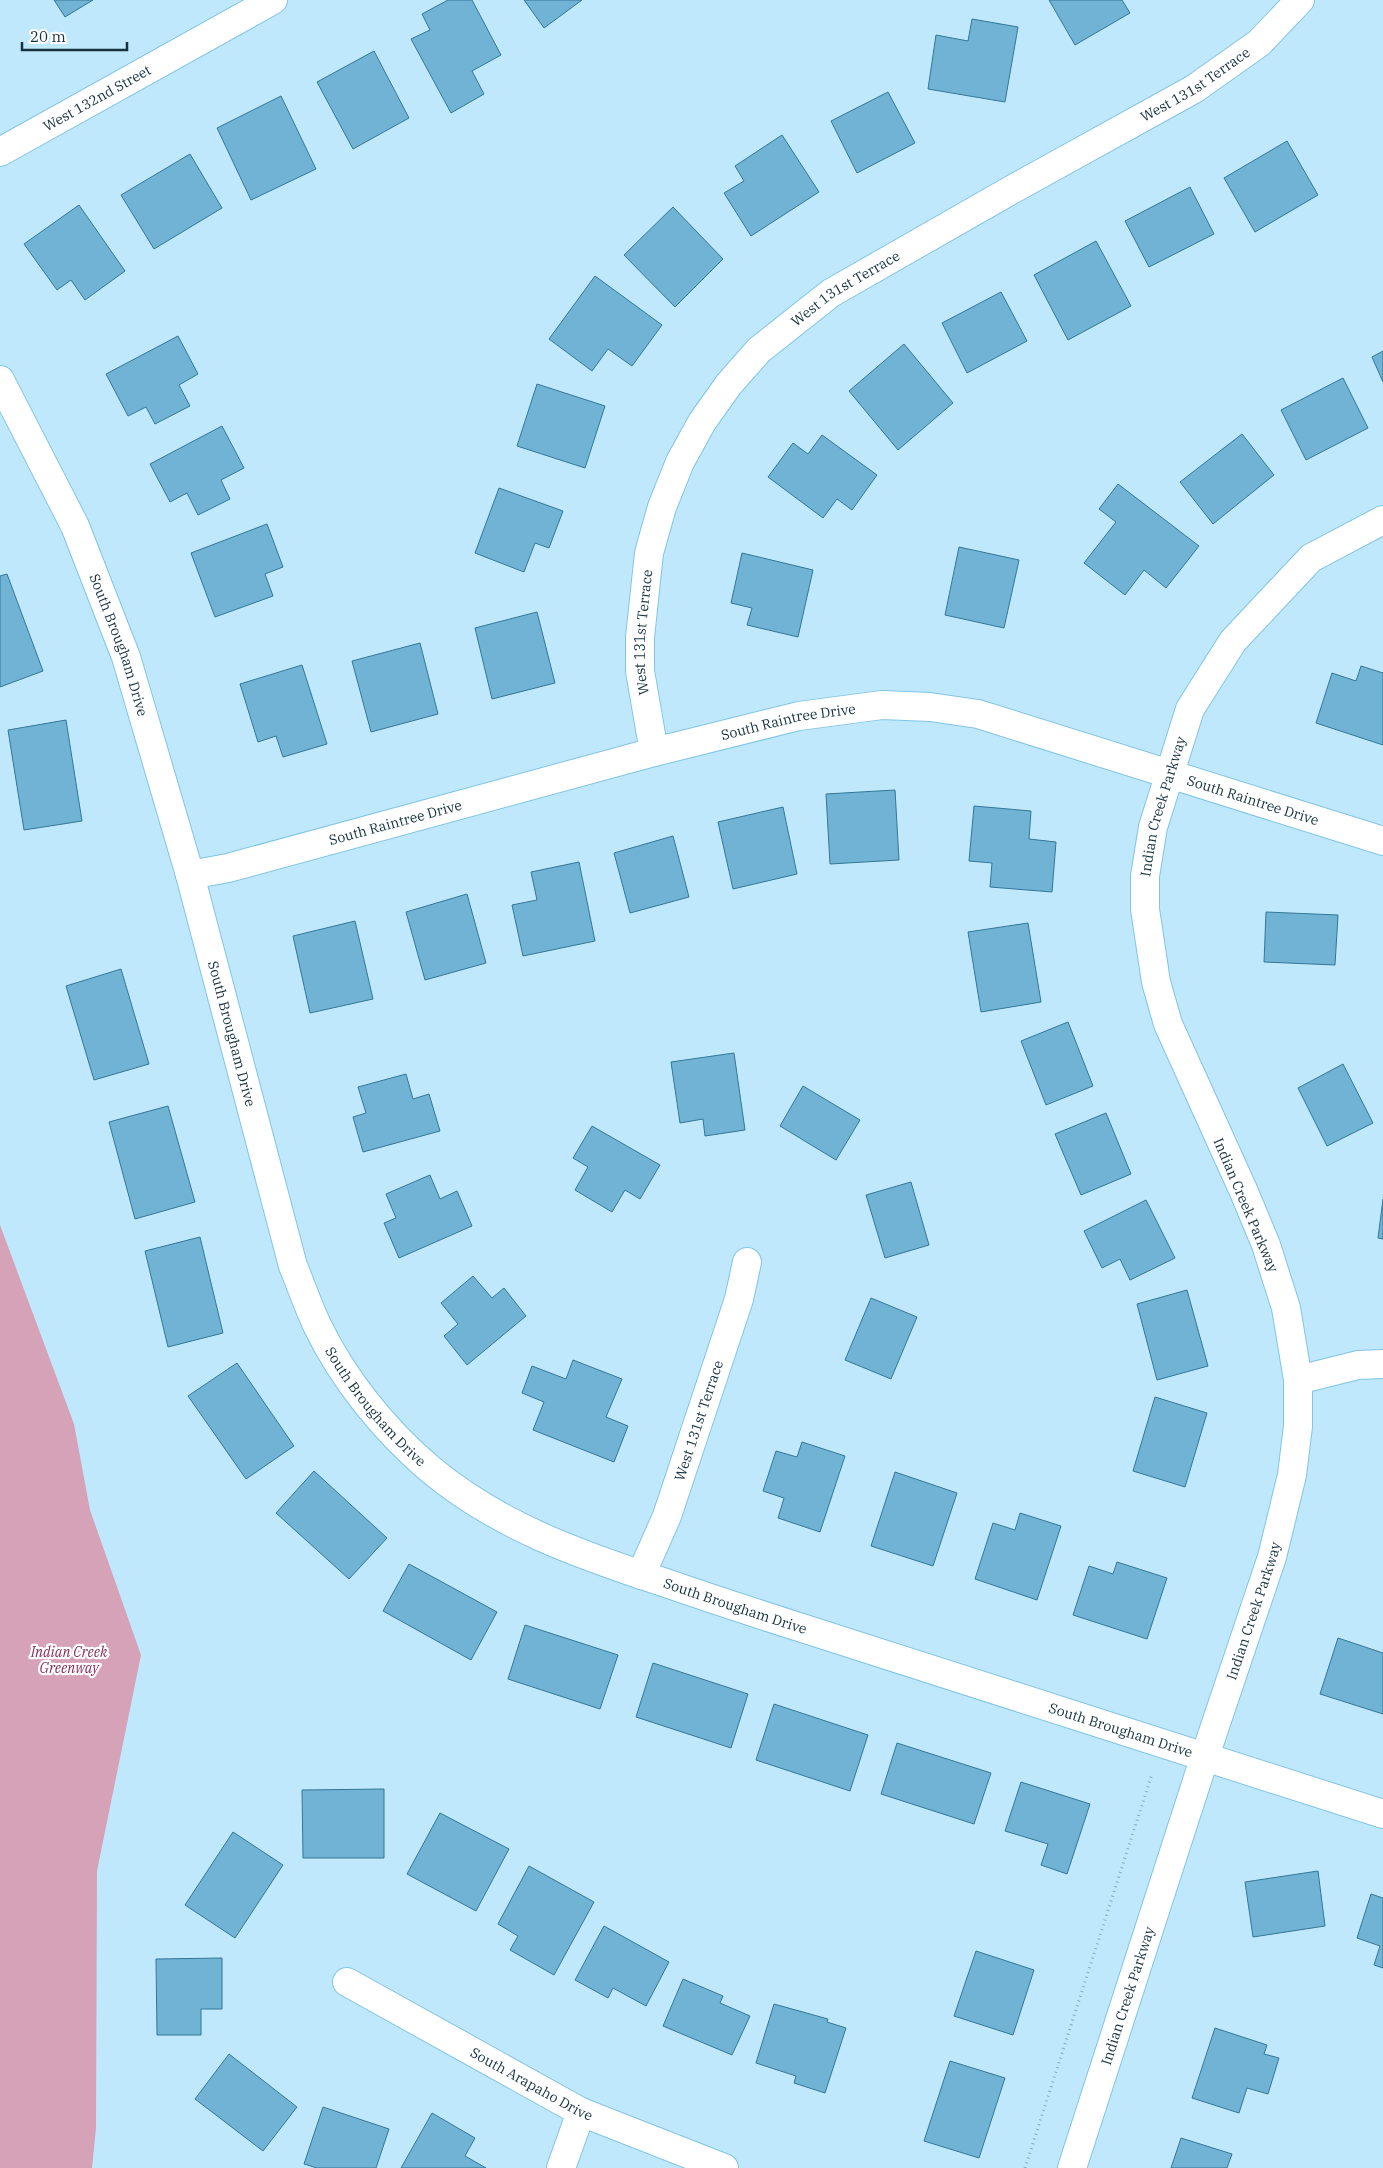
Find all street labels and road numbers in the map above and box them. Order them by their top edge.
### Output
street label: West 131st Terrace [1137,43,1253,126]
street label: West 132nd Street [40,61,154,135]
street label: West 131st Terrace [787,247,903,330]
street label: West 131st Terrace [631,569,656,696]
street label: South Brougham Drive [85,571,152,718]
street label: South Raintree Drive [719,700,857,744]
street label: Indian Creek Parkway [1136,734,1190,878]
street label: South Raintree Drive [1185,771,1321,829]
street label: South Raintree Drive [327,796,464,849]
street label: South Brougham Drive [204,959,260,1108]
street label: Indian Creek Parkway [1210,1135,1283,1275]
street label: South Brougham Drive [321,1344,430,1470]
street label: West 131st Terrace [670,1358,727,1483]
street label: Indian Creek Parkway [1222,1539,1285,1682]
street label: South Brougham Drive [661,1574,809,1638]
street label: South Brougham Drive [1047,1699,1195,1761]
street label: Indian Creek Parkway [1097,1924,1159,2067]
street label: South Arapaho Drive [467,2043,595,2125]

